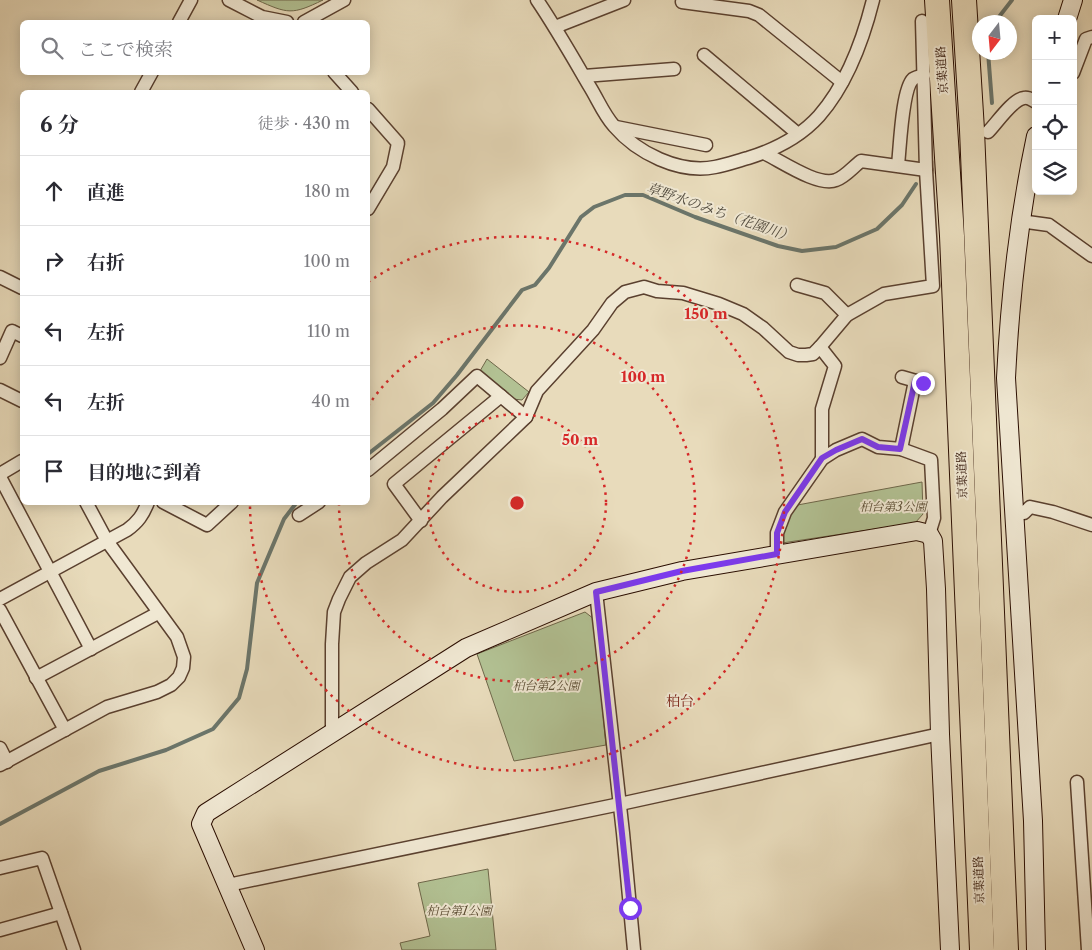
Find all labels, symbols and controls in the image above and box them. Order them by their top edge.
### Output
north arrow [972,15,1017,60]
map controls [1032,15,1077,195]
button: + [1032,15,1077,60]
search box [20,20,370,75]
icon: search [38,34,66,62]
text: ここで検索 [78,38,173,61]
street label: 京葉道路 [932,46,951,95]
button: − [1032,60,1077,105]
button: locate [1032,105,1077,150]
text: 6 分 [40,112,79,137]
text: 徒歩 · 430 m [258,113,350,133]
button: layers [1032,150,1077,195]
icon: ahead [40,177,68,205]
water label: 草野水のみち（花園川） [644,178,796,246]
text: 直進 [87,181,125,204]
text: 180 m [304,181,350,201]
icon: right [40,247,68,275]
text: 右折 [87,251,125,274]
text: 100 m [304,251,350,271]
text: 150 m [684,304,728,323]
icon: left [40,317,68,345]
text: 左折 [87,321,125,344]
text: 110 m [307,321,350,341]
text: 100 m [621,367,665,386]
route end [912,372,935,395]
icon: left [40,387,68,415]
text: 左折 [87,391,125,414]
text: 40 m [311,391,350,411]
text: 50 m [562,430,598,449]
street label: 京葉道路 [953,451,970,499]
icon: arrive [40,457,68,485]
text: 目的地に到着 [87,461,201,484]
centre of rings [508,494,526,512]
park label: 柏台第3公園 [860,499,928,514]
park label: 柏台第2公園 [513,678,581,693]
district label: 柏台 [666,692,694,710]
street label: 京葉道路 [970,856,987,904]
route start [619,897,642,920]
park label: 柏台第1公園 [426,903,494,918]

